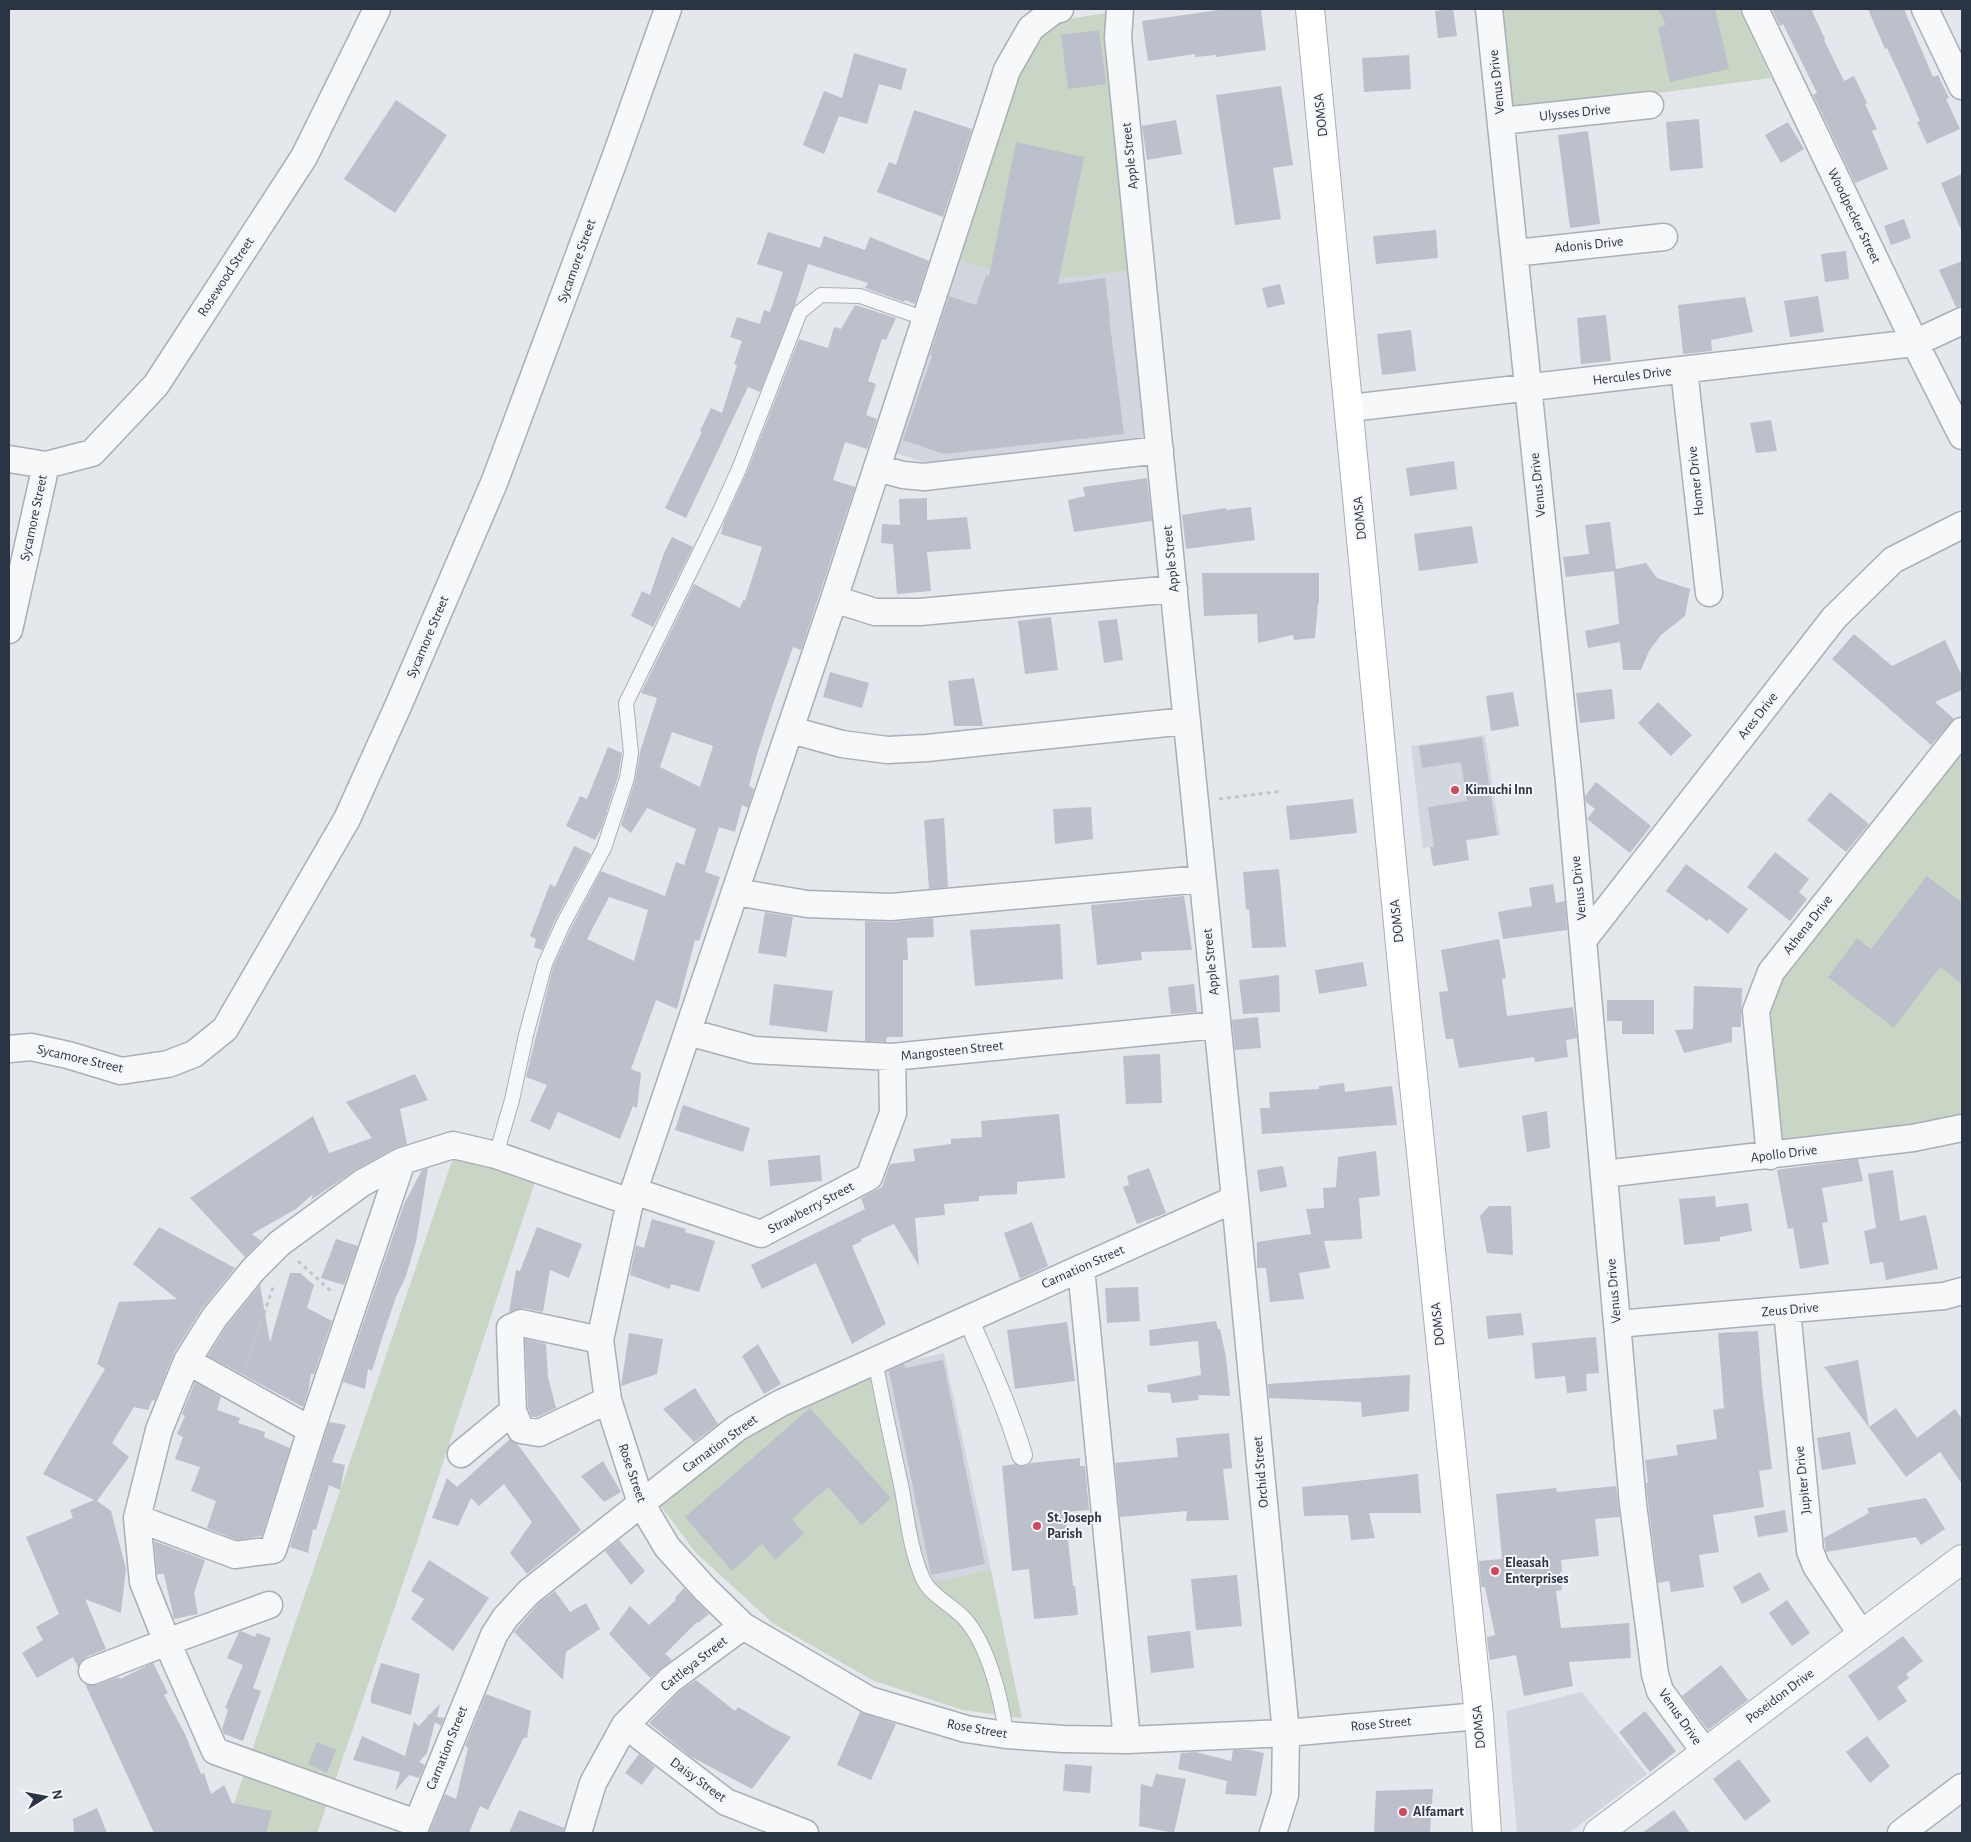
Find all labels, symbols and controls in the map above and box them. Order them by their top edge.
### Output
street label: Venus Drive [1487,49,1507,115]
street label: DOMSA [1312,93,1330,137]
street label: Ulysses Drive [1539,102,1611,124]
street label: Apple Street [1119,121,1140,190]
street label: Woodpecker Street [1825,166,1883,266]
street label: Sycamore Street [555,217,599,305]
street label: Rosewood Street [195,234,257,319]
street label: Adonis Drive [1554,234,1624,256]
street label: Hercules Drive [1592,364,1672,388]
street label: Homer Drive [1685,446,1707,516]
street label: Venus Drive [1528,452,1548,518]
street label: Sycamore Street [18,473,50,562]
street label: DOMSA [1351,496,1369,540]
street label: Apple Street [1160,524,1181,593]
street label: Sycamore Street [404,593,452,680]
street label: Ares Drive [1735,690,1781,742]
place label: Kimuchi Inn [1465,783,1533,797]
marker: Kimuchi Inn [1449,784,1461,796]
street label: Venus Drive [1569,855,1589,921]
street label: Athena Drive [1781,893,1835,957]
street label: DOMSA [1388,899,1406,943]
street label: Apple Street [1200,927,1221,996]
street label: Mangosteen Street [900,1039,1004,1063]
street label: Sycamore Street [36,1042,125,1076]
street label: Apollo Drive [1750,1143,1818,1165]
street label: Strawberry Street [766,1179,857,1237]
street label: Carnation Street [1040,1242,1127,1291]
street label: Venus Drive [1604,1258,1624,1324]
street label: Zeus Drive [1761,1301,1819,1319]
street label: DOMSA [1429,1302,1447,1346]
street label: Carnation Street [680,1412,761,1476]
street label: Orchid Street [1251,1435,1271,1508]
street label: Rose Street [615,1442,649,1505]
street label: Jupiter Drive [1792,1445,1814,1515]
place label: St. Joseph Parish [1047,1511,1102,1541]
marker: St. Joseph Parish [1031,1520,1043,1532]
place label: Eleasah Enterprises [1505,1556,1569,1586]
marker: Eleasah Enterprises [1489,1565,1501,1577]
street label: Cattleya Street [658,1634,730,1694]
street label: Poseidon Drive [1743,1666,1817,1726]
street label: Venus Drive [1656,1686,1704,1748]
street label: Carnation Street [424,1704,470,1792]
street label: DOMSA [1470,1705,1488,1749]
street label: Rose Street [1350,1714,1413,1734]
street label: Rose Street [946,1717,1009,1741]
street label: Daisy Street [667,1755,729,1805]
north arrow [20,1772,70,1822]
text: N [49,1789,65,1801]
place label: Alfamart [1413,1805,1464,1819]
marker: Alfamart [1397,1806,1409,1818]

